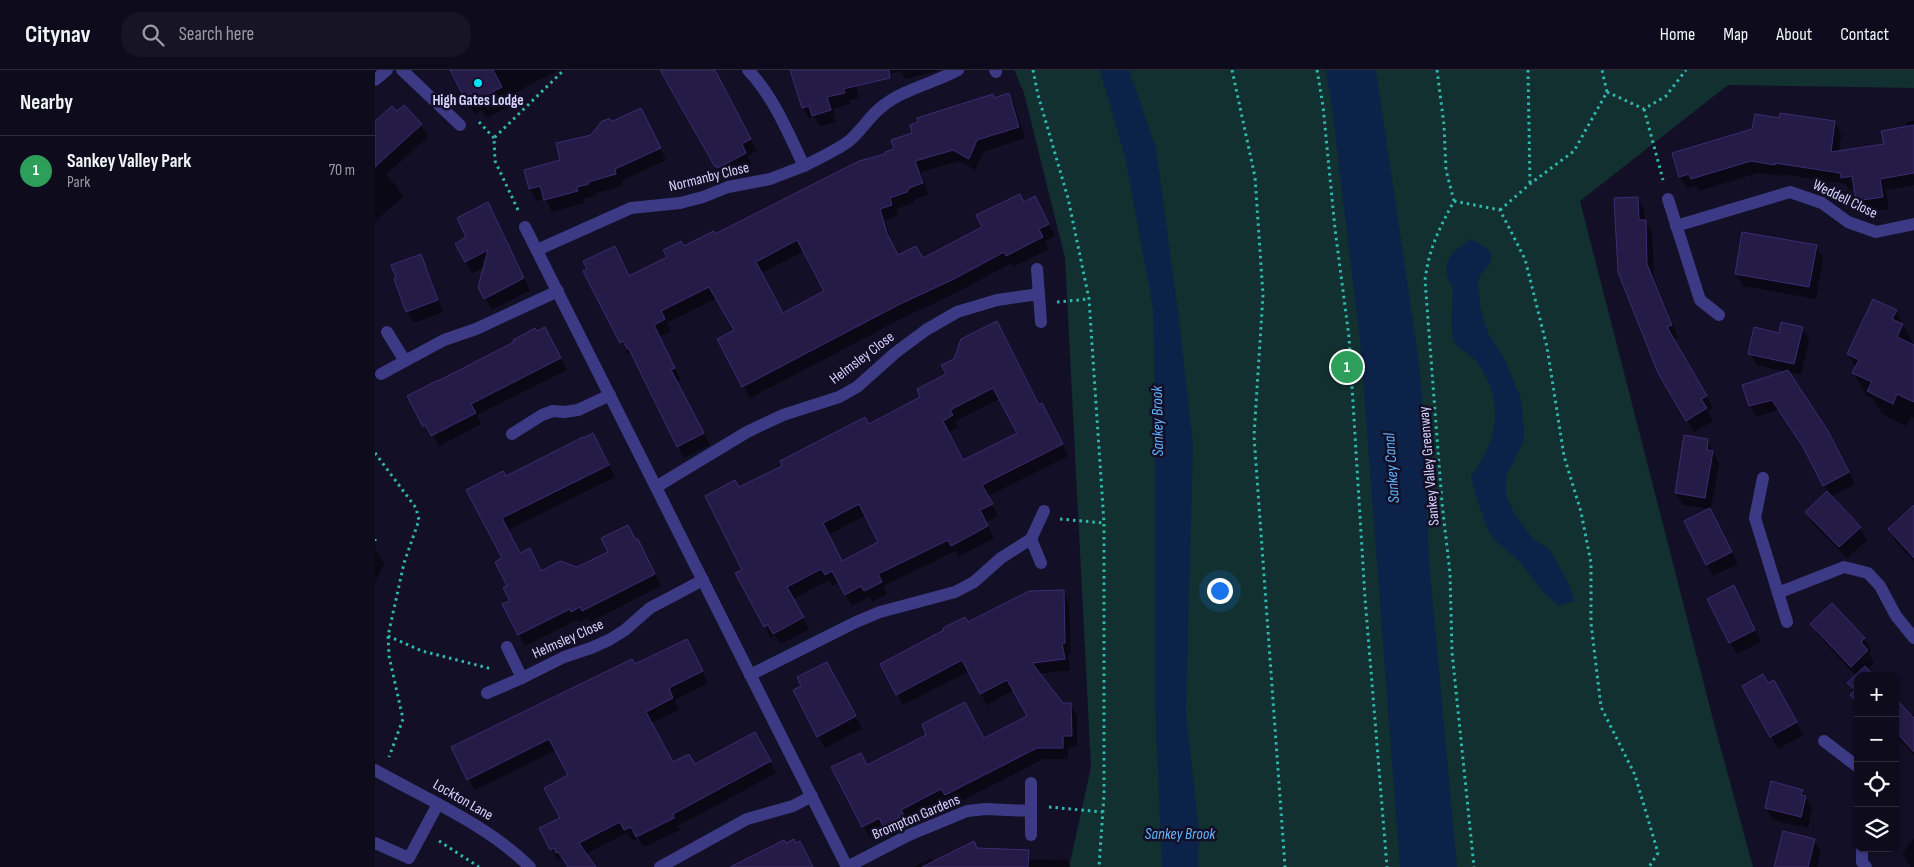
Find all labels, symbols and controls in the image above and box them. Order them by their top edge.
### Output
search box [121,12,471,57]
text: Citynav [25,20,91,49]
icon: search [139,21,167,49]
text: Search here [179,23,254,46]
text: Home [1660,24,1695,45]
text: Map [1723,24,1748,45]
text: About [1776,24,1812,45]
text: Contact [1840,24,1889,45]
marker: High Gates Lodge [472,77,484,89]
text: Nearby [20,90,73,115]
place label: High Gates Lodge [432,91,524,110]
text: Sankey Valley Park [67,150,191,173]
street label: Normanby Close [667,158,751,196]
text: 1 [33,161,39,180]
text: 70 m [329,161,355,180]
text: Park [67,173,90,192]
street label: Weddell Close [1809,175,1881,223]
street label: Helmsley Close [826,328,898,388]
pin: 1 [1331,348,1363,386]
water label: Sankey Brook [1148,385,1168,456]
street label: Sankey Valley Greenway [1414,405,1444,526]
water label: Sankey Canal [1380,431,1404,504]
your location [1207,578,1233,604]
street label: Helmsley Close [529,615,607,663]
map controls [1854,672,1899,852]
button: + [1854,672,1899,717]
button: − [1854,717,1899,762]
button: locate [1854,762,1899,807]
street label: Lockton Lane [429,775,497,825]
street label: Brompton Gardens [869,790,963,844]
button: layers [1854,807,1899,852]
water label: Sankey Brook [1145,825,1216,844]

